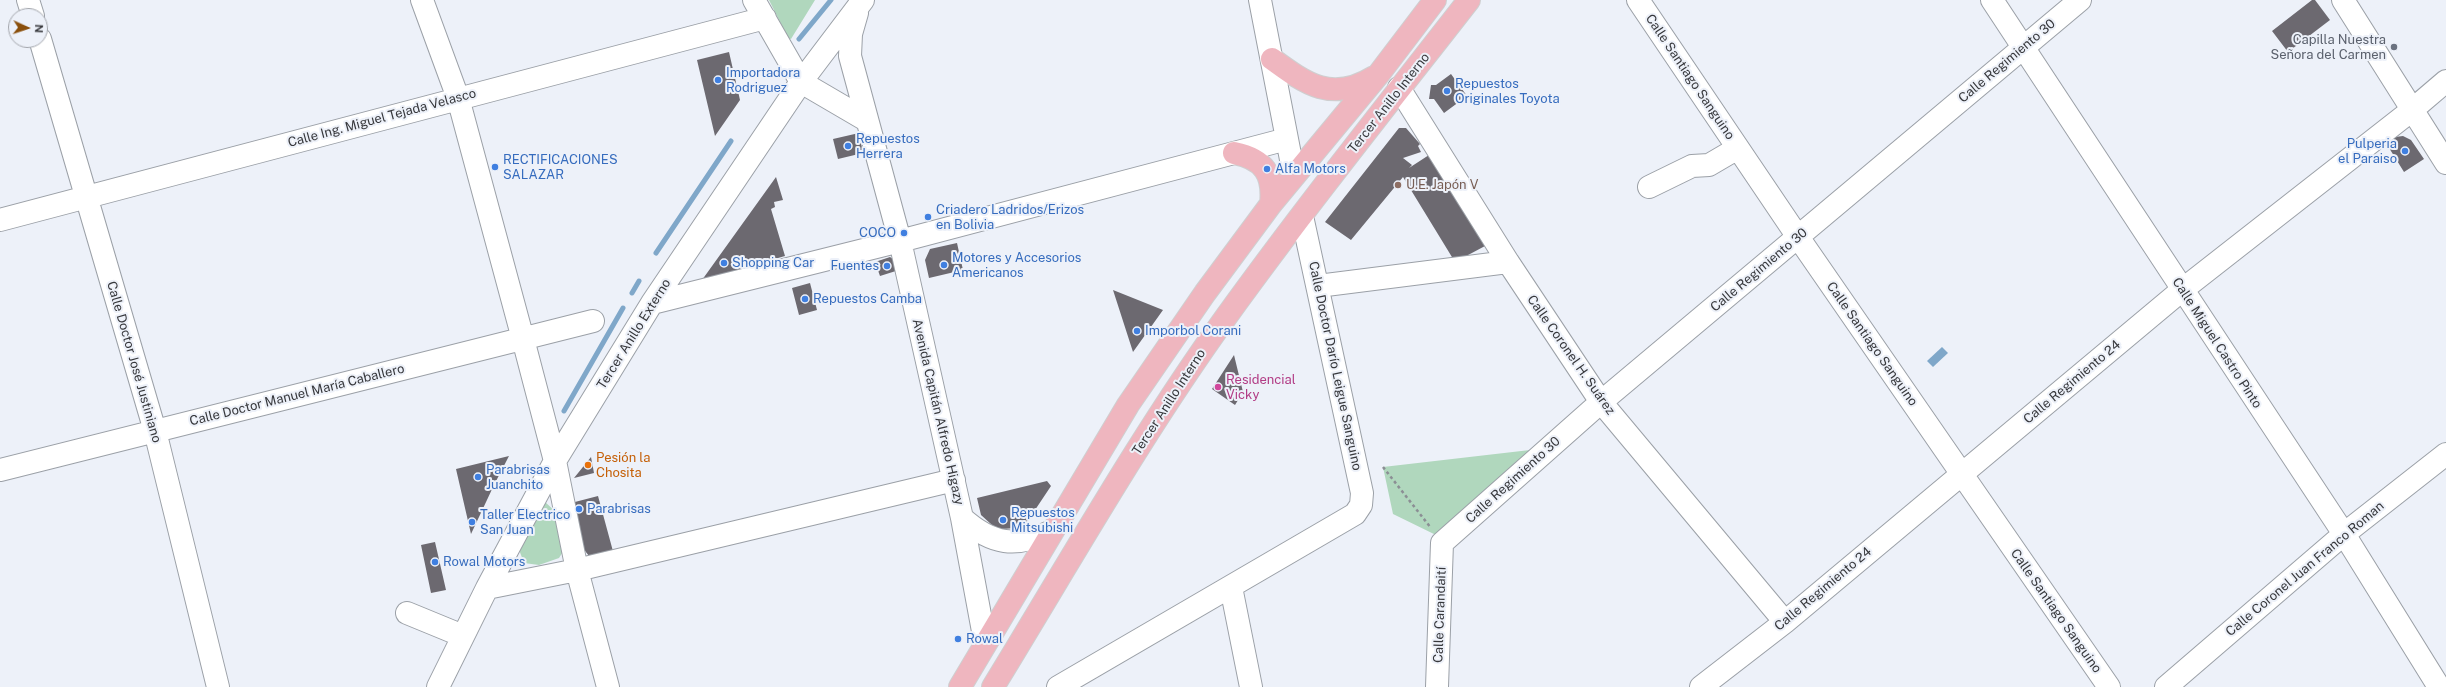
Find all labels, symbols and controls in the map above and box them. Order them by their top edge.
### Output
north arrow [8,8,48,48]
street label: Calle Santiago Sanguino [1642,11,1738,143]
street label: Calle Regimiento 30 [1955,16,2059,106]
text: N [33,24,45,33]
place label: Capilla Nuestra Señora del Carmen [2270,32,2386,63]
marker: Capilla Nuestra Señora del Carmen [2389,42,2399,52]
street label: Tercer Anillo Interno [1345,50,1433,156]
place label: Importadora Rodriguez [726,65,800,96]
marker: Importadora Rodriguez [713,75,723,85]
place label: Repuestos Originales Toyota [1455,76,1560,107]
street label: Calle Ing. Miguel Tejada Velasco [286,85,478,151]
marker: Repuestos Originales Toyota [1442,86,1452,96]
place label: Repuestos Herrera [856,131,920,162]
place label: Pulperia el Paraiso [2338,136,2397,167]
marker: Repuestos Herrera [843,141,853,151]
marker: Pulperia el Paraiso [2400,146,2410,156]
place label: RECTIFICACIONES SALAZAR [503,152,618,183]
place label: Alfa Motors [1275,161,1346,177]
marker: RECTIFICACIONES SALAZAR [490,162,500,172]
marker: Alfa Motors [1262,164,1272,174]
place label: U.E. Japón V [1406,177,1478,193]
marker: U.E. Japón V [1393,180,1403,190]
place label: Criadero Ladridos/Erizos en Bolivia [936,202,1084,233]
marker: Criadero Ladridos/Erizos en Bolivia [923,212,933,222]
place label: COCO [859,225,896,241]
street label: Calle Regimiento 30 [1707,225,1811,315]
marker: COCO [899,228,909,238]
place label: Motores y Accesorios Americanos [952,250,1081,281]
place label: Shopping Car [732,255,814,271]
marker: Shopping Car [719,258,729,268]
place label: Fuentes [830,258,879,274]
marker: Motores y Accesorios Americanos [939,260,949,270]
street label: Calle Doctor Darío Leigue Sanguino [1305,260,1365,472]
marker: Fuentes [882,261,892,271]
street label: Calle Miguel Castro Pinto [2169,275,2265,411]
street label: Tercer Anillo Externo [594,276,674,392]
street label: Calle Santiago Sanguino [1823,279,1921,409]
street label: Calle Doctor José Justiniano [103,280,165,444]
place label: Repuestos Camba [813,291,922,307]
street label: Calle Coronel H. Suárez [1524,292,1618,418]
marker: Repuestos Camba [800,294,810,304]
street label: Avenida Capitán Alfredo Higazy [909,317,967,507]
place label: Imporbol Corani [1145,323,1241,339]
marker: Imporbol Corani [1132,326,1142,336]
street label: Calle Regimiento 24 [2020,337,2124,427]
street label: Tercer Anillo Interno [1129,346,1209,458]
street label: Calle Doctor Manuel María Caballero [188,361,406,429]
place label: Residencial Vicky [1226,372,1296,403]
marker: Residencial Vicky [1213,382,1223,392]
street label: Calle Regimiento 30 [1463,433,1563,527]
place label: Pesión la Chosita [596,450,650,481]
marker: Pesión la Chosita [583,460,593,470]
place label: Parabrisas Juanchito [486,462,550,493]
marker: Parabrisas Juanchito [473,472,483,482]
street label: Calle Coronel Juan Franco Roman [2223,498,2387,640]
place label: Parabrisas [587,501,651,517]
marker: Parabrisas [574,504,584,514]
place label: Repuestos Mitsubishi [1011,505,1075,536]
place label: Taller Electrico San Juan [480,507,570,538]
marker: Repuestos Mitsubishi [998,515,1008,525]
marker: Taller Electrico San Juan [467,517,477,527]
street label: Calle Regimiento 24 [1771,544,1875,634]
street label: Calle Santiago Sanguino [2007,546,2105,676]
place label: Rowal Motors [443,554,525,570]
marker: Rowal Motors [430,557,440,567]
street label: Calle Carandaití [1431,567,1449,663]
place label: Rowal [966,631,1003,647]
marker: Rowal [953,634,963,644]

